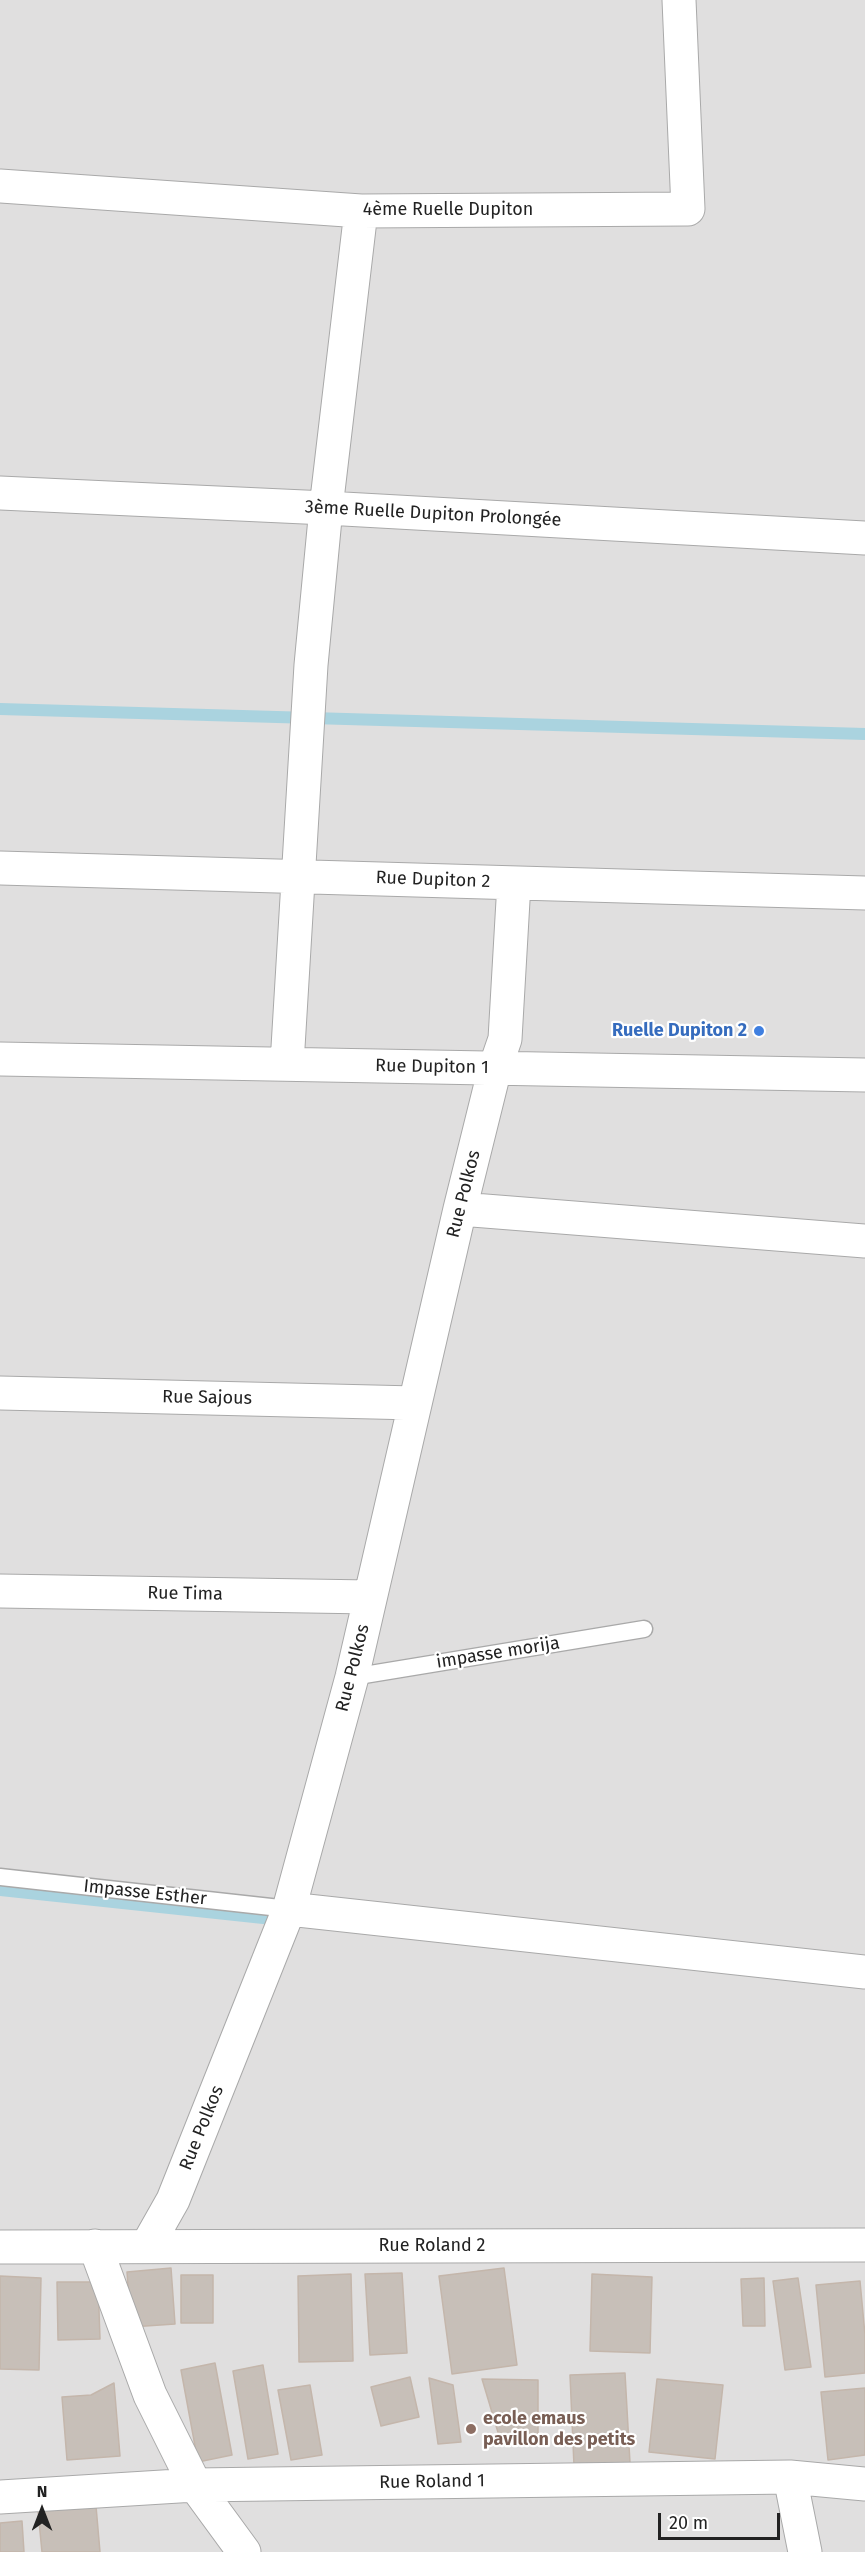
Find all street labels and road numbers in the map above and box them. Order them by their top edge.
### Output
street label: 4ème Ruelle Dupiton [363,199,533,221]
street label: 3ème Ruelle Dupiton Prolongée [304,496,562,532]
street label: Rue Dupiton 2 [375,867,491,893]
street label: Rue Dupiton 1 [375,1055,489,1079]
street label: Rue Polkos [443,1148,485,1240]
street label: Rue Sajous [162,1386,252,1410]
street label: Rue Tima [147,1583,223,1605]
street label: Rue Polkos [332,1622,374,1714]
street label: impasse morija [435,1633,561,1673]
street label: Impasse Esther [82,1876,208,1910]
street label: Rue Polkos [175,2082,229,2174]
street label: Rue Roland 2 [378,2235,486,2257]
street label: Rue Roland 1 [379,2470,485,2494]

